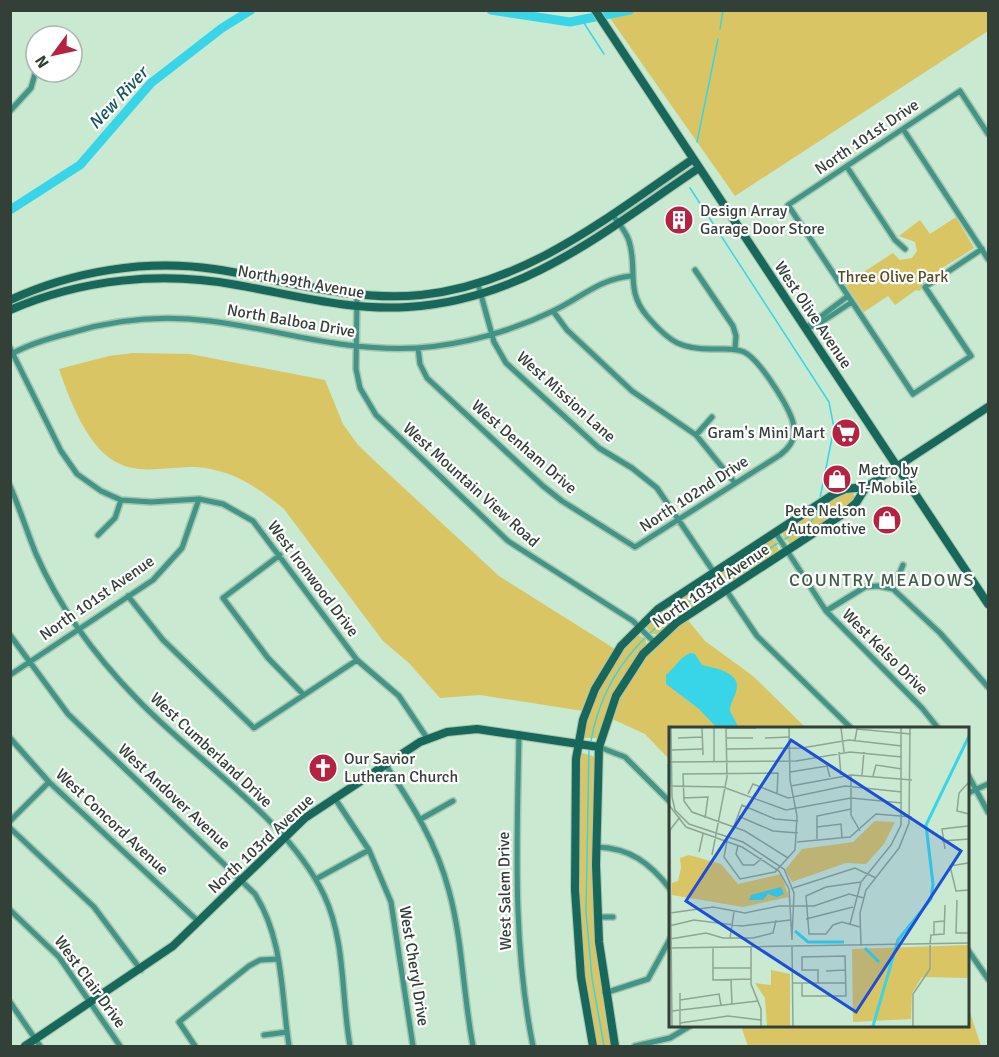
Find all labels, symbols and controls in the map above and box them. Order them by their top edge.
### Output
north arrow [24,24,84,84]
text: N [31,52,54,72]
water label: New River [84,61,154,134]
street label: North 101st Drive [811,95,923,179]
place label: Design Array Garage Door Store [700,201,825,239]
building icon: Design Array Garage Door Store [663,204,695,236]
street label: West Olive Avenue [770,258,856,372]
street label: North 99th Avenue [236,261,366,303]
park label: Three Olive Park [838,267,948,287]
street label: North Balboa Drive [225,300,357,342]
street label: West Mission Lane [512,347,620,447]
street label: West Denham Drive [467,396,581,498]
supermarket icon: Gram's Mini Mart [830,417,862,449]
street label: West Mountain View Road [399,418,543,552]
place label: Gram's Mini Mart [708,423,825,443]
street label: North 102nd Drive [636,451,752,537]
place label: Metro by T-Mobile [858,460,918,498]
shop icon: Metro by T-Mobile [821,463,853,495]
place label: Pete Nelson Automotive [785,501,866,539]
shop icon: Pete Nelson Automotive [871,504,903,536]
street label: West Ironwood Drive [263,517,363,641]
street label: North 103rd Avenue [649,539,773,633]
street label: North 101st Avenue [36,551,158,645]
district label: COUNTRY MEADOWS [789,569,975,591]
street label: West Kelso Drive [838,605,932,699]
street label: West Cumberland Drive [146,688,276,812]
inset map [669,727,969,1027]
street label: West Andover Avenue [113,740,235,854]
place label: Our Savior Lutheran Church [344,749,458,787]
church icon: Our Savior Lutheran Church [307,752,339,784]
street label: West Concord Avenue [51,764,173,880]
street label: North 103rd Avenue [204,790,318,898]
street label: West Salem Drive [494,831,516,951]
street label: West Cheryl Drive [395,905,433,1027]
street label: West Clair Drive [50,932,130,1032]

